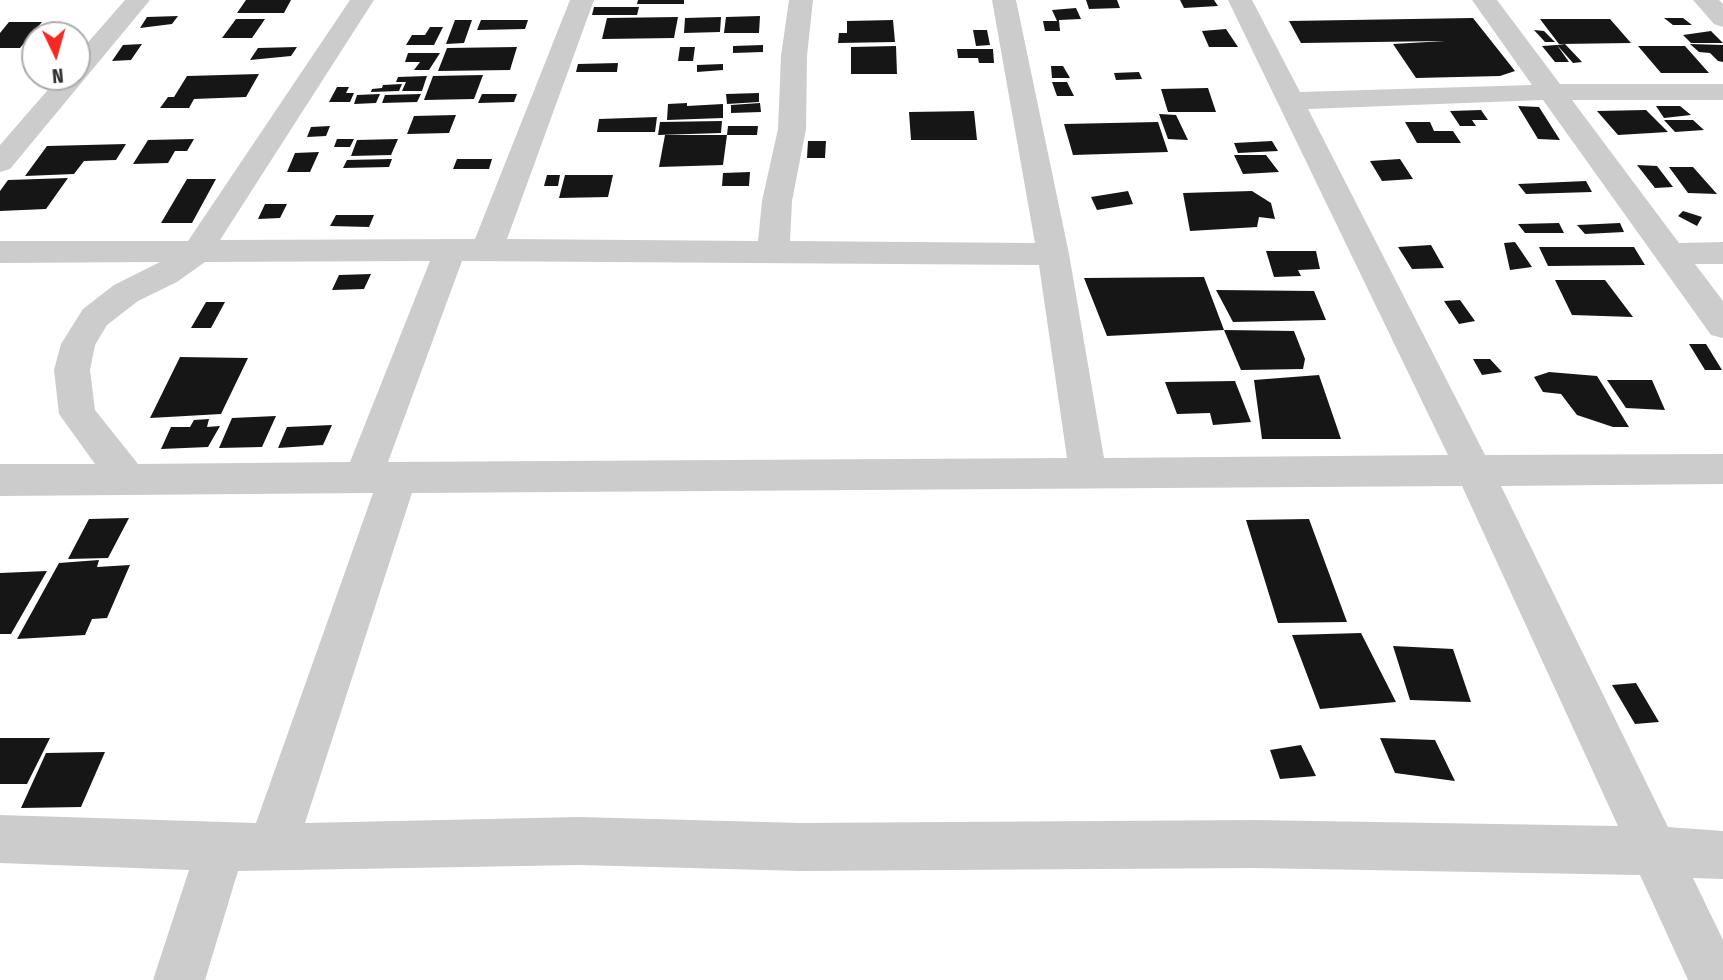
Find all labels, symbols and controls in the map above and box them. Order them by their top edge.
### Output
north arrow [21,21,91,91]
text: N [51,63,64,87]

